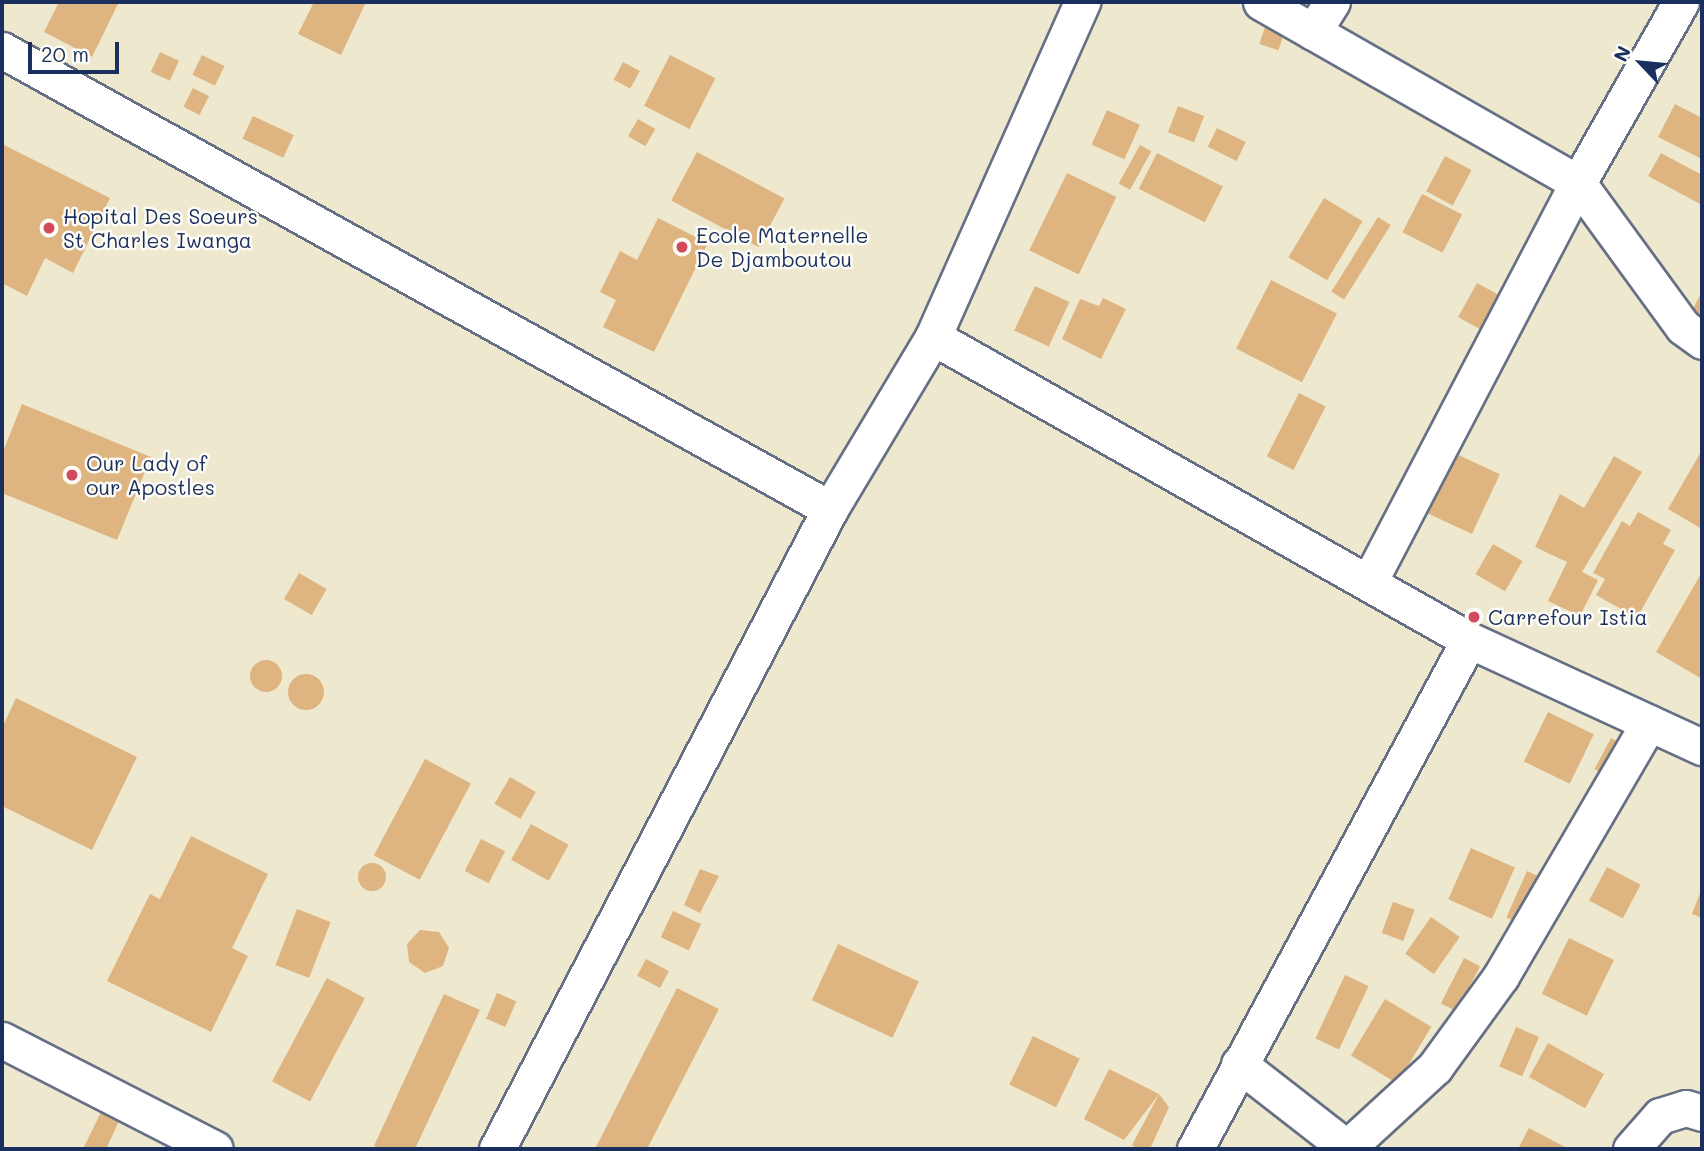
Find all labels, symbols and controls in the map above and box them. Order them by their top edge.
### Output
scale bar [32,28,122,72]
north arrow [1606,28,1676,98]
text: 20 m [41,40,89,67]
text: N [1607,42,1636,66]
place label: Hopital Des Soeurs St Charles Iwanga [63,203,258,253]
marker: Hopital Des Soeurs St Charles Iwanga [41,220,57,236]
place label: Ecole Maternelle De Djamboutou [696,222,869,272]
marker: Ecole Maternelle De Djamboutou [674,239,690,255]
place label: Our Lady of our Apostles [86,450,215,500]
marker: Our Lady of our Apostles [64,467,80,483]
place label: Carrefour Istia [1488,604,1648,630]
marker: Carrefour Istia [1466,609,1482,625]

